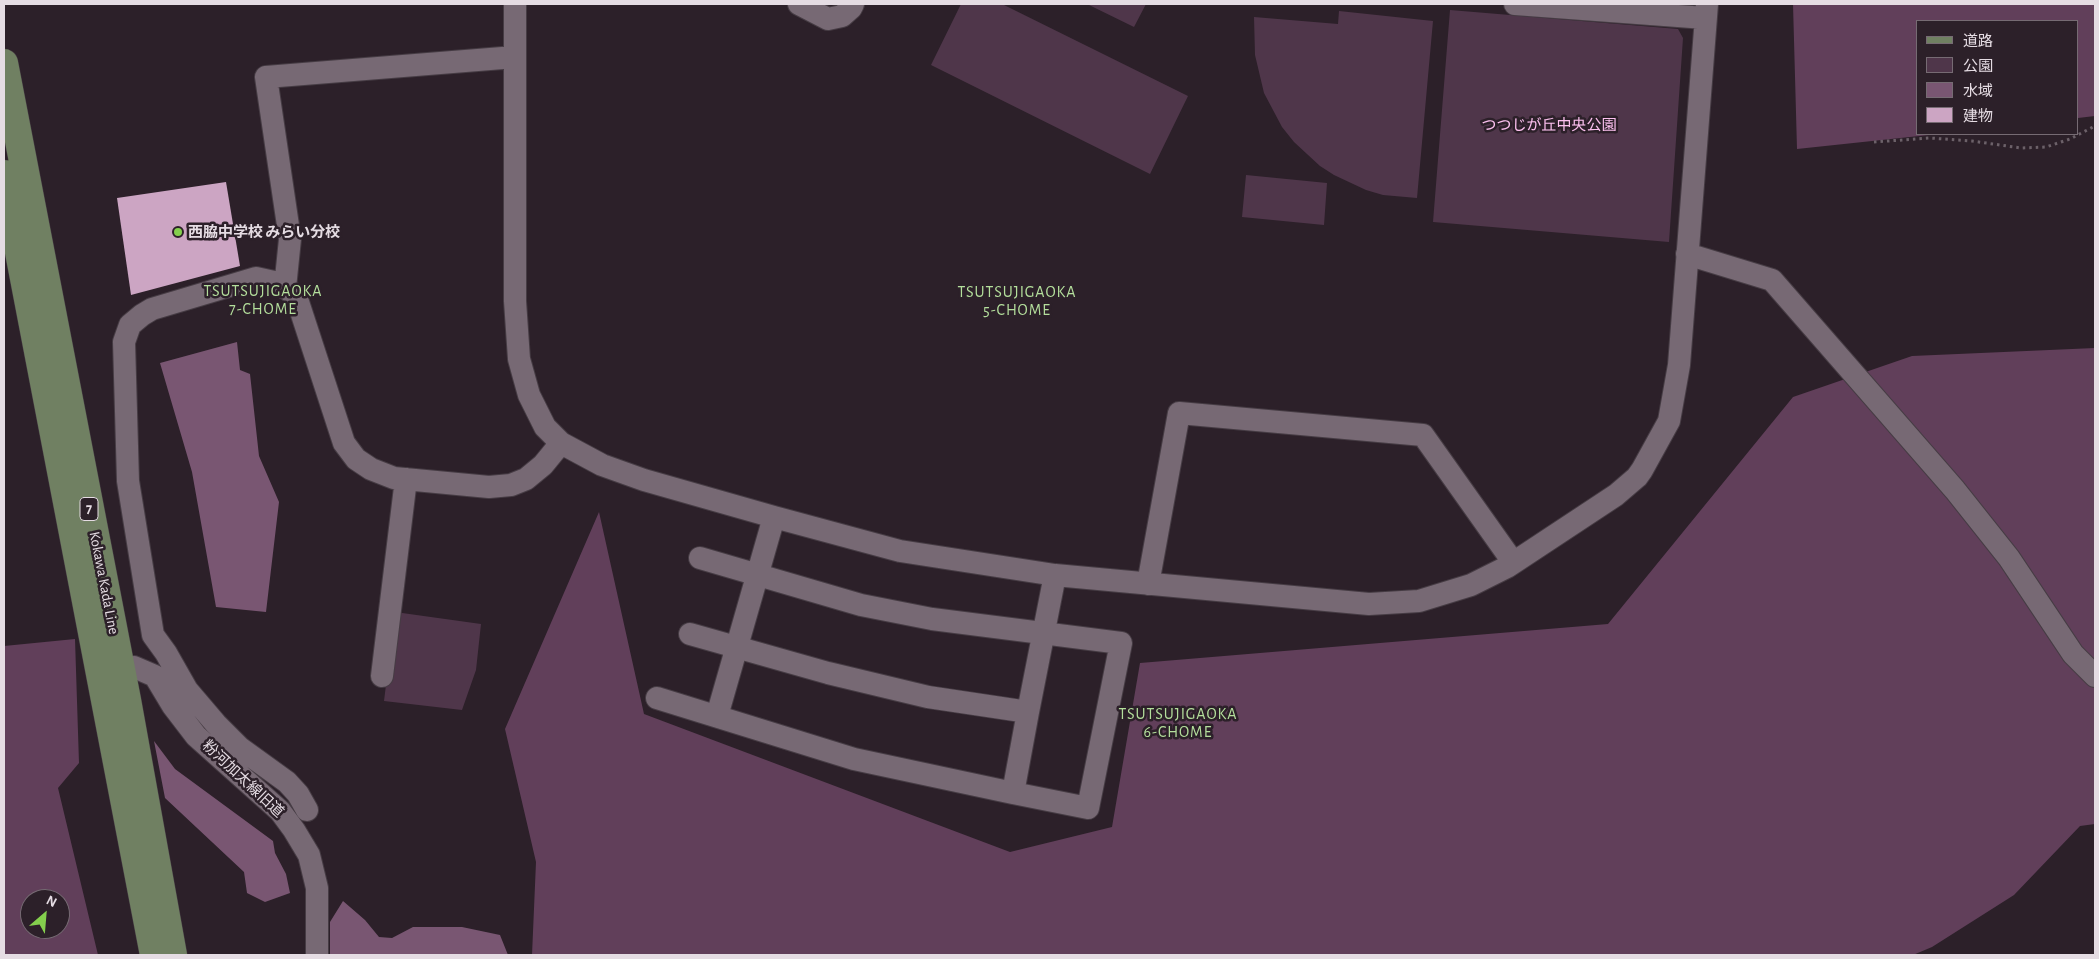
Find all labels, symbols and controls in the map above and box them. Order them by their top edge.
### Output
legend [1916,20,2079,135]
text: 道路 [1963,34,1993,49]
text: 公園 [1963,59,1993,74]
text: 水域 [1963,84,1993,99]
text: 建物 [1963,109,1993,124]
park label: つつじが丘中央公園 [1482,116,1616,134]
place label: 西脇中学校 みらい分校 [188,223,340,241]
marker: 西脇中学校 みらい分校 [172,226,184,238]
district label: TSUTSUJIGAOKA 7-CHOME [202,281,324,319]
district label: TSUTSUJIGAOKA 5-CHOME [956,282,1078,320]
road number: 7 [80,498,98,520]
street label: Kokawa Kada Line [85,530,123,636]
district label: TSUTSUJIGAOKA 6-CHOME [1117,704,1239,742]
street label: 粉河加太線旧道 [198,737,288,821]
north arrow [20,889,70,939]
text: N [44,893,59,910]

